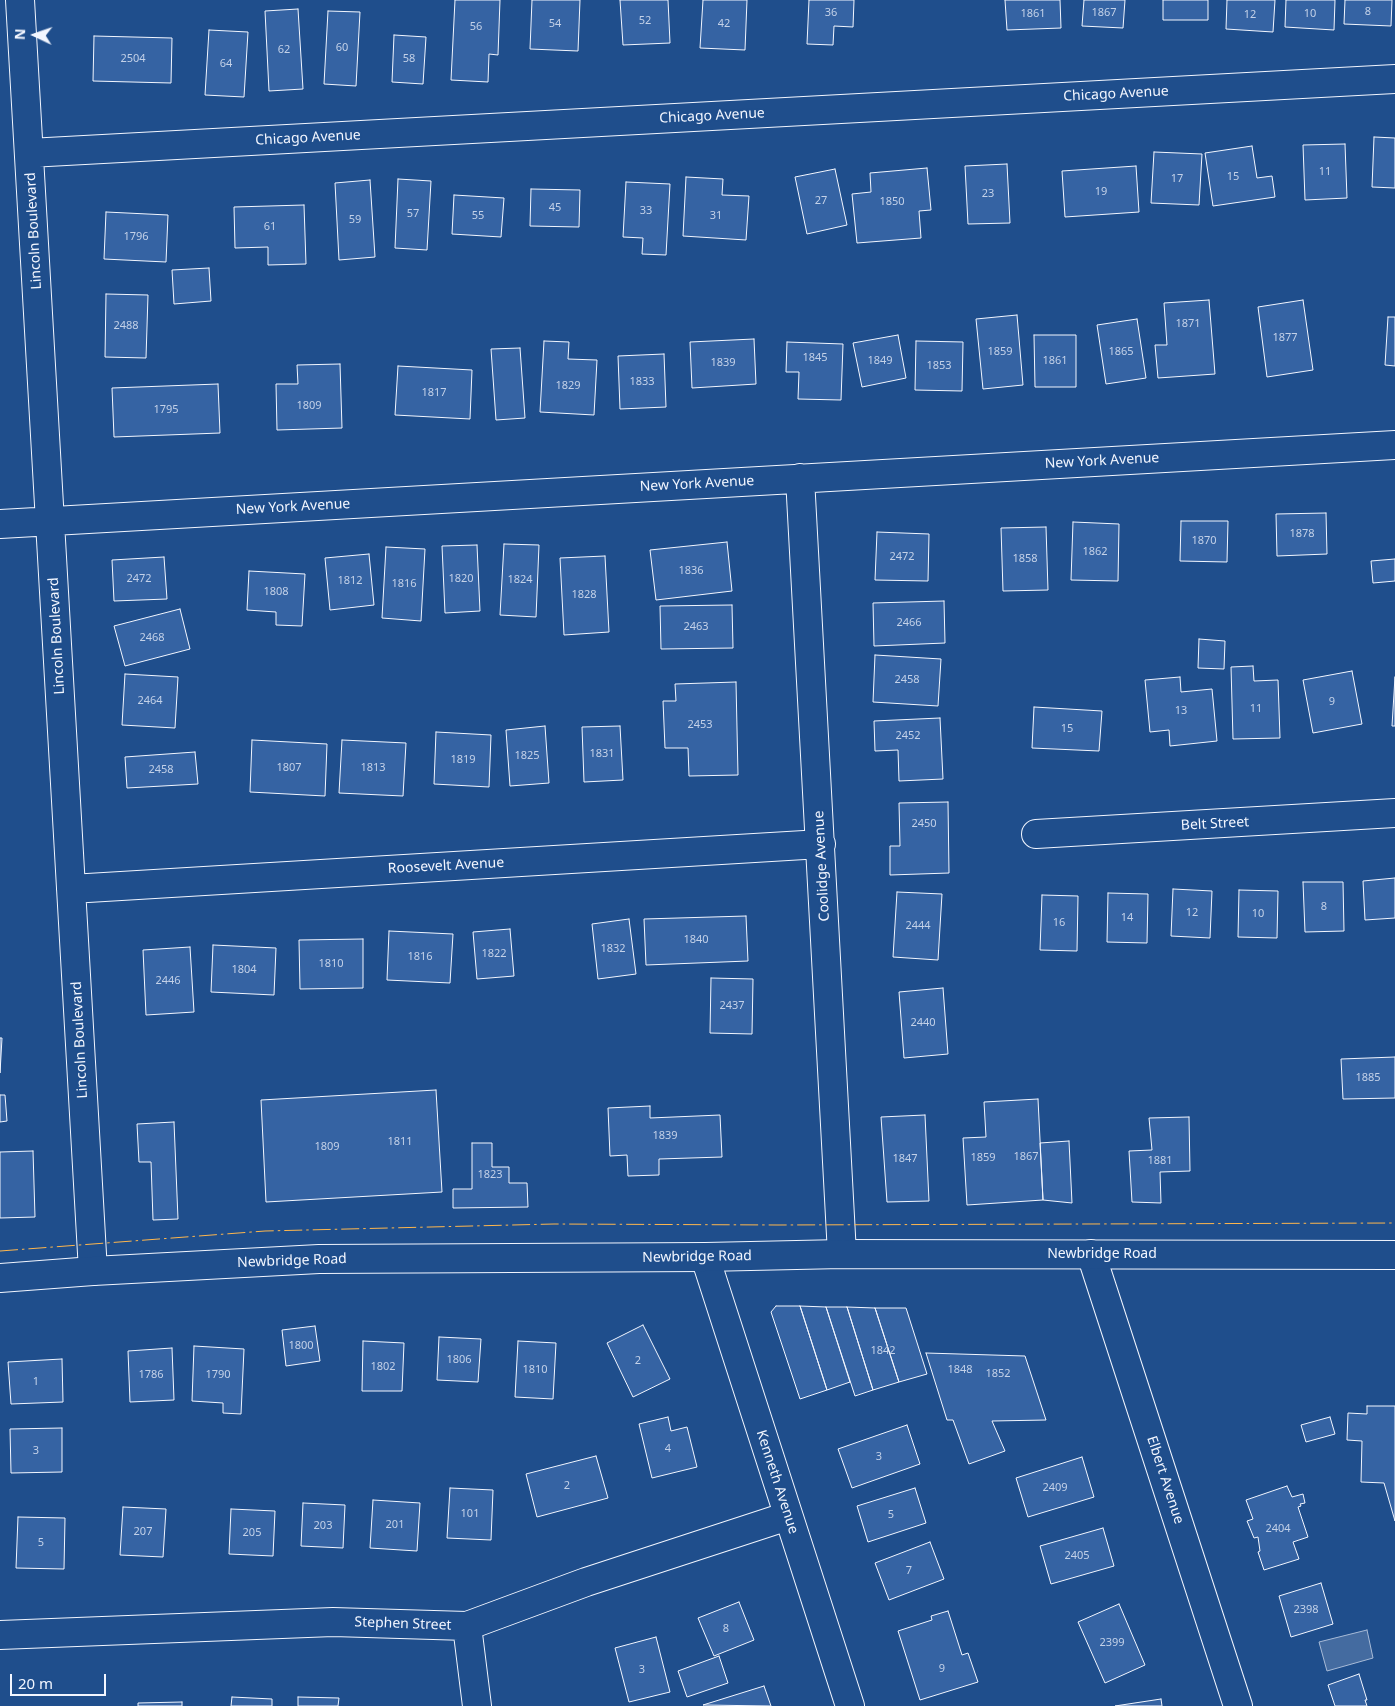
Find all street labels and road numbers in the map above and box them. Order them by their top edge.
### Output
street label: Chicago Avenue [1063,83,1169,105]
street label: Chicago Avenue [659,105,765,127]
street label: Chicago Avenue [255,127,361,149]
street label: Lincoln Boulevard [23,172,45,290]
street label: New York Avenue [1044,450,1160,472]
street label: New York Avenue [639,473,755,495]
street label: New York Avenue [235,496,351,518]
street label: Lincoln Boulevard [46,577,68,695]
street label: Coolidge Avenue [811,810,833,922]
street label: Belt Street [1180,814,1250,834]
street label: Roosevelt Avenue [387,855,505,877]
street label: Lincoln Boulevard [69,981,91,1099]
street label: Newbridge Road [1047,1246,1157,1262]
street label: Newbridge Road [642,1248,752,1266]
street label: Newbridge Road [237,1251,347,1271]
street label: Kenneth Avenue [752,1428,802,1536]
street label: Elbert Avenue [1143,1434,1187,1526]
street label: Stephen Street [354,1614,452,1634]

